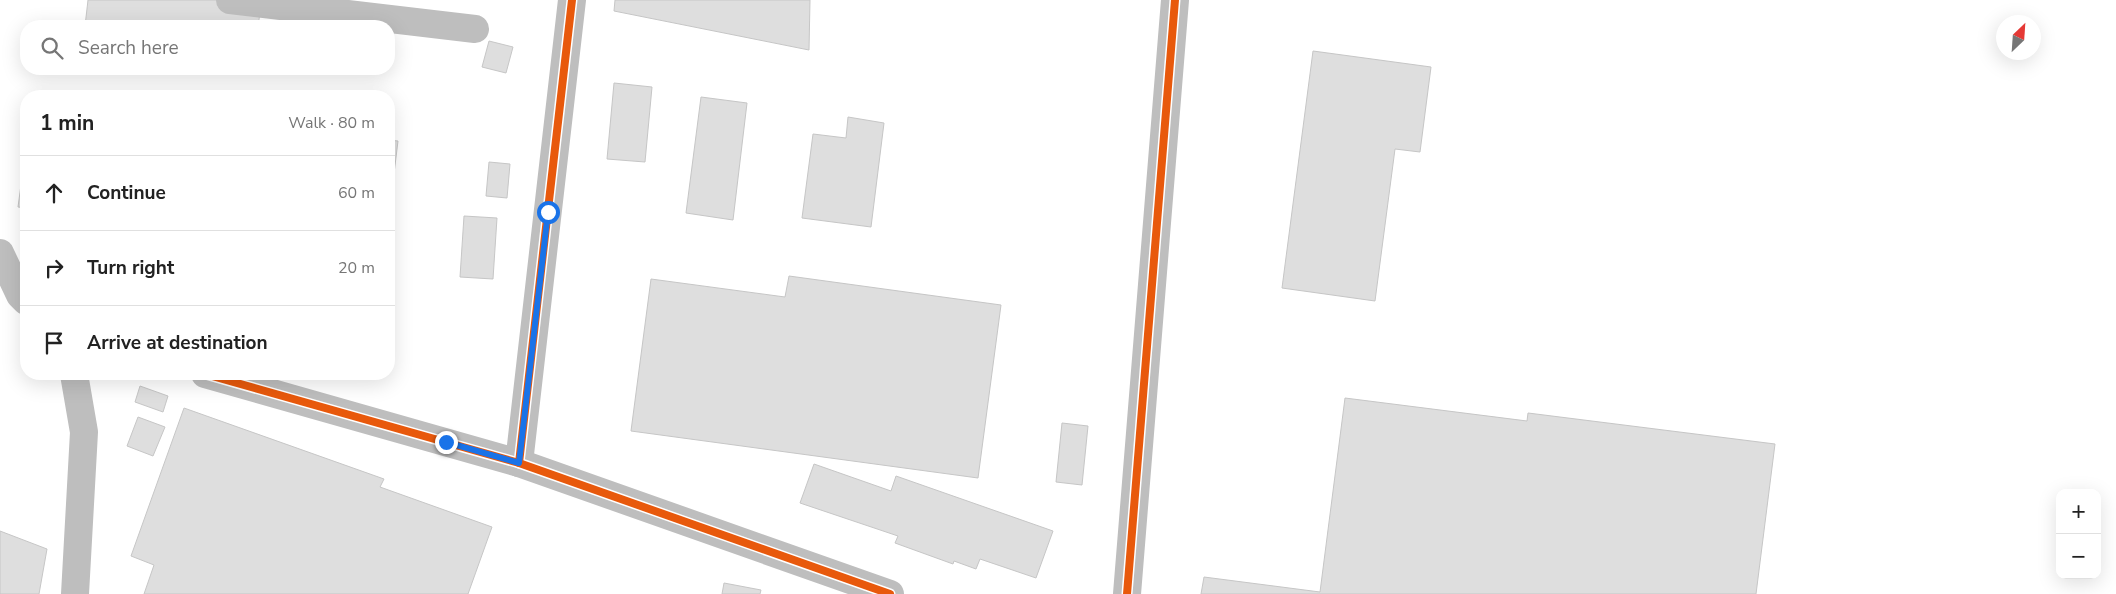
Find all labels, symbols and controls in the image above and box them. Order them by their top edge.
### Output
north arrow [1996,15,2041,60]
search box [20,20,395,75]
icon: search [38,34,66,62]
text: Search here [78,35,179,61]
text: 1 min [40,109,94,137]
text: Walk · 80 m [288,112,375,134]
icon: ahead [40,179,68,207]
text: Continue [87,180,166,206]
text: 60 m [338,182,375,204]
route start [537,201,560,224]
icon: right [40,254,68,282]
text: Turn right [87,255,174,281]
text: 20 m [338,257,375,279]
icon: arrive [40,329,68,357]
text: Arrive at destination [87,330,268,356]
route end [435,431,458,454]
map controls [2056,489,2101,579]
button: + [2056,489,2101,534]
button: − [2056,534,2101,579]

